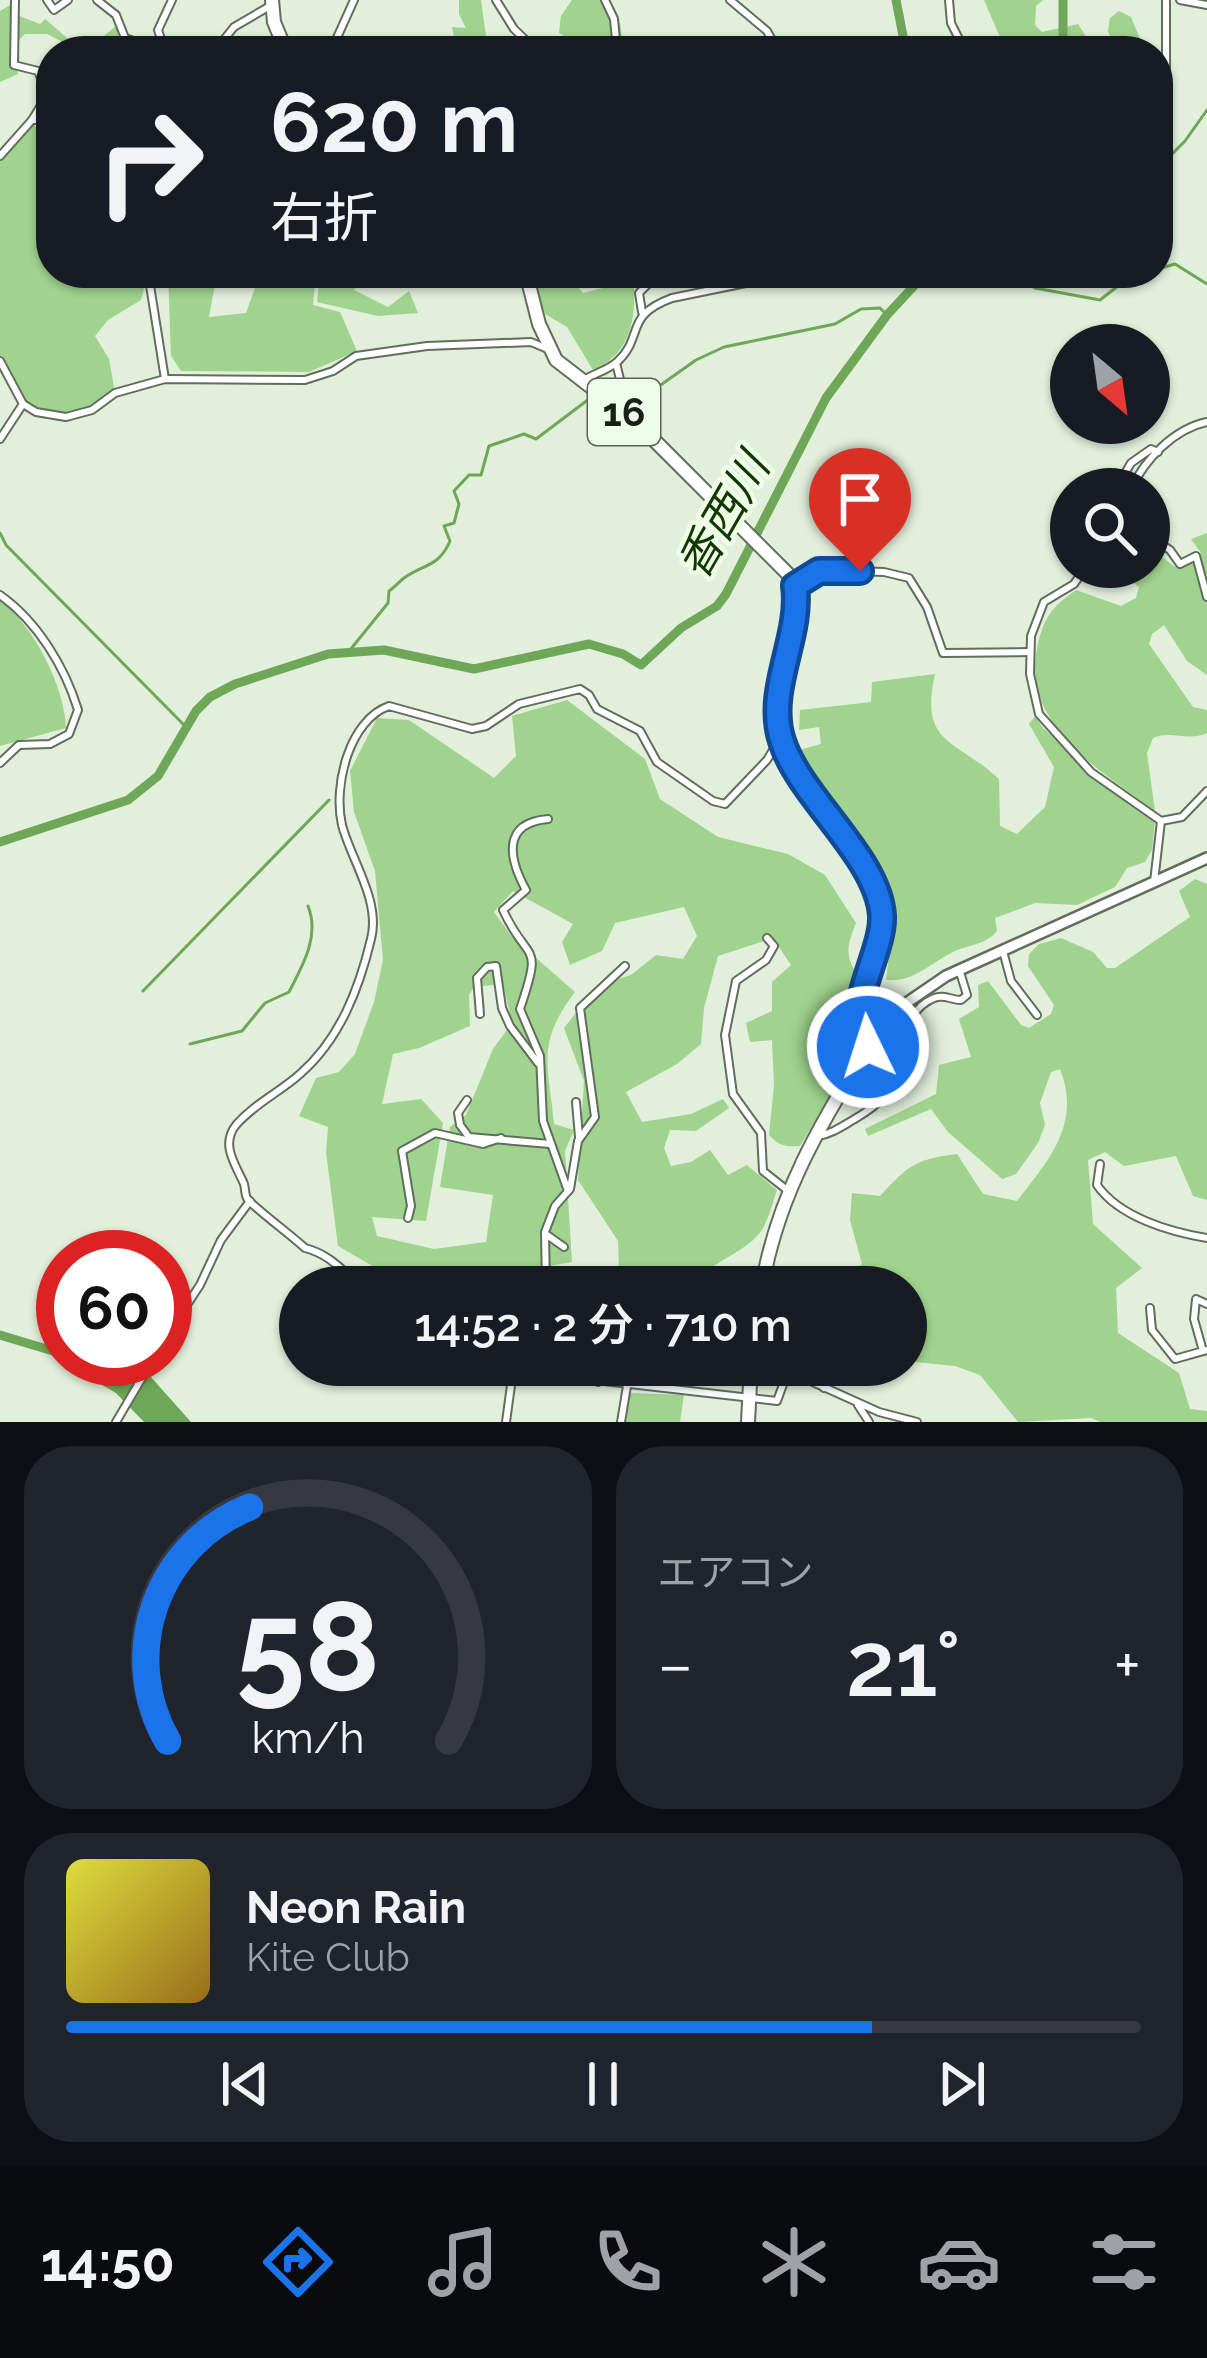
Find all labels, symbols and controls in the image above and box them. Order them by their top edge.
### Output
text: 620 m [270,73,518,172]
icon: right [72,84,228,240]
text: 右折 [270,186,378,250]
north arrow [1050,324,1170,444]
map controls [1050,324,1170,588]
road number: 16 [588,379,660,445]
water label: 香西川 [666,441,782,588]
pin [809,448,911,571]
icon: arrive [827,466,893,532]
button: search [1050,468,1170,588]
position arrow [805,984,931,1110]
speed limit sign: 60 [36,1230,192,1386]
text: 14:52 · 2 分 · 710 m [415,1299,791,1352]
text: エアコン [658,1549,814,1595]
text: 58 [235,1573,380,1719]
text: 21° [846,1611,961,1717]
text: − [658,1626,693,1703]
text: + [1114,1626,1141,1703]
text: km/h [251,1712,364,1762]
text: Neon Rain [246,1881,466,1934]
text: Kite Club [246,1934,410,1980]
icon: previous [212,2051,278,2117]
icon: pause [570,2051,636,2117]
icon: next [929,2051,995,2117]
icon: directions [256,2220,340,2304]
icon: music [421,2220,505,2304]
icon: phone [586,2220,670,2304]
icon: climate [752,2220,836,2304]
icon: car [917,2220,1001,2304]
icon: filters [1082,2220,1166,2304]
text: 14:50 [41,2230,175,2294]

